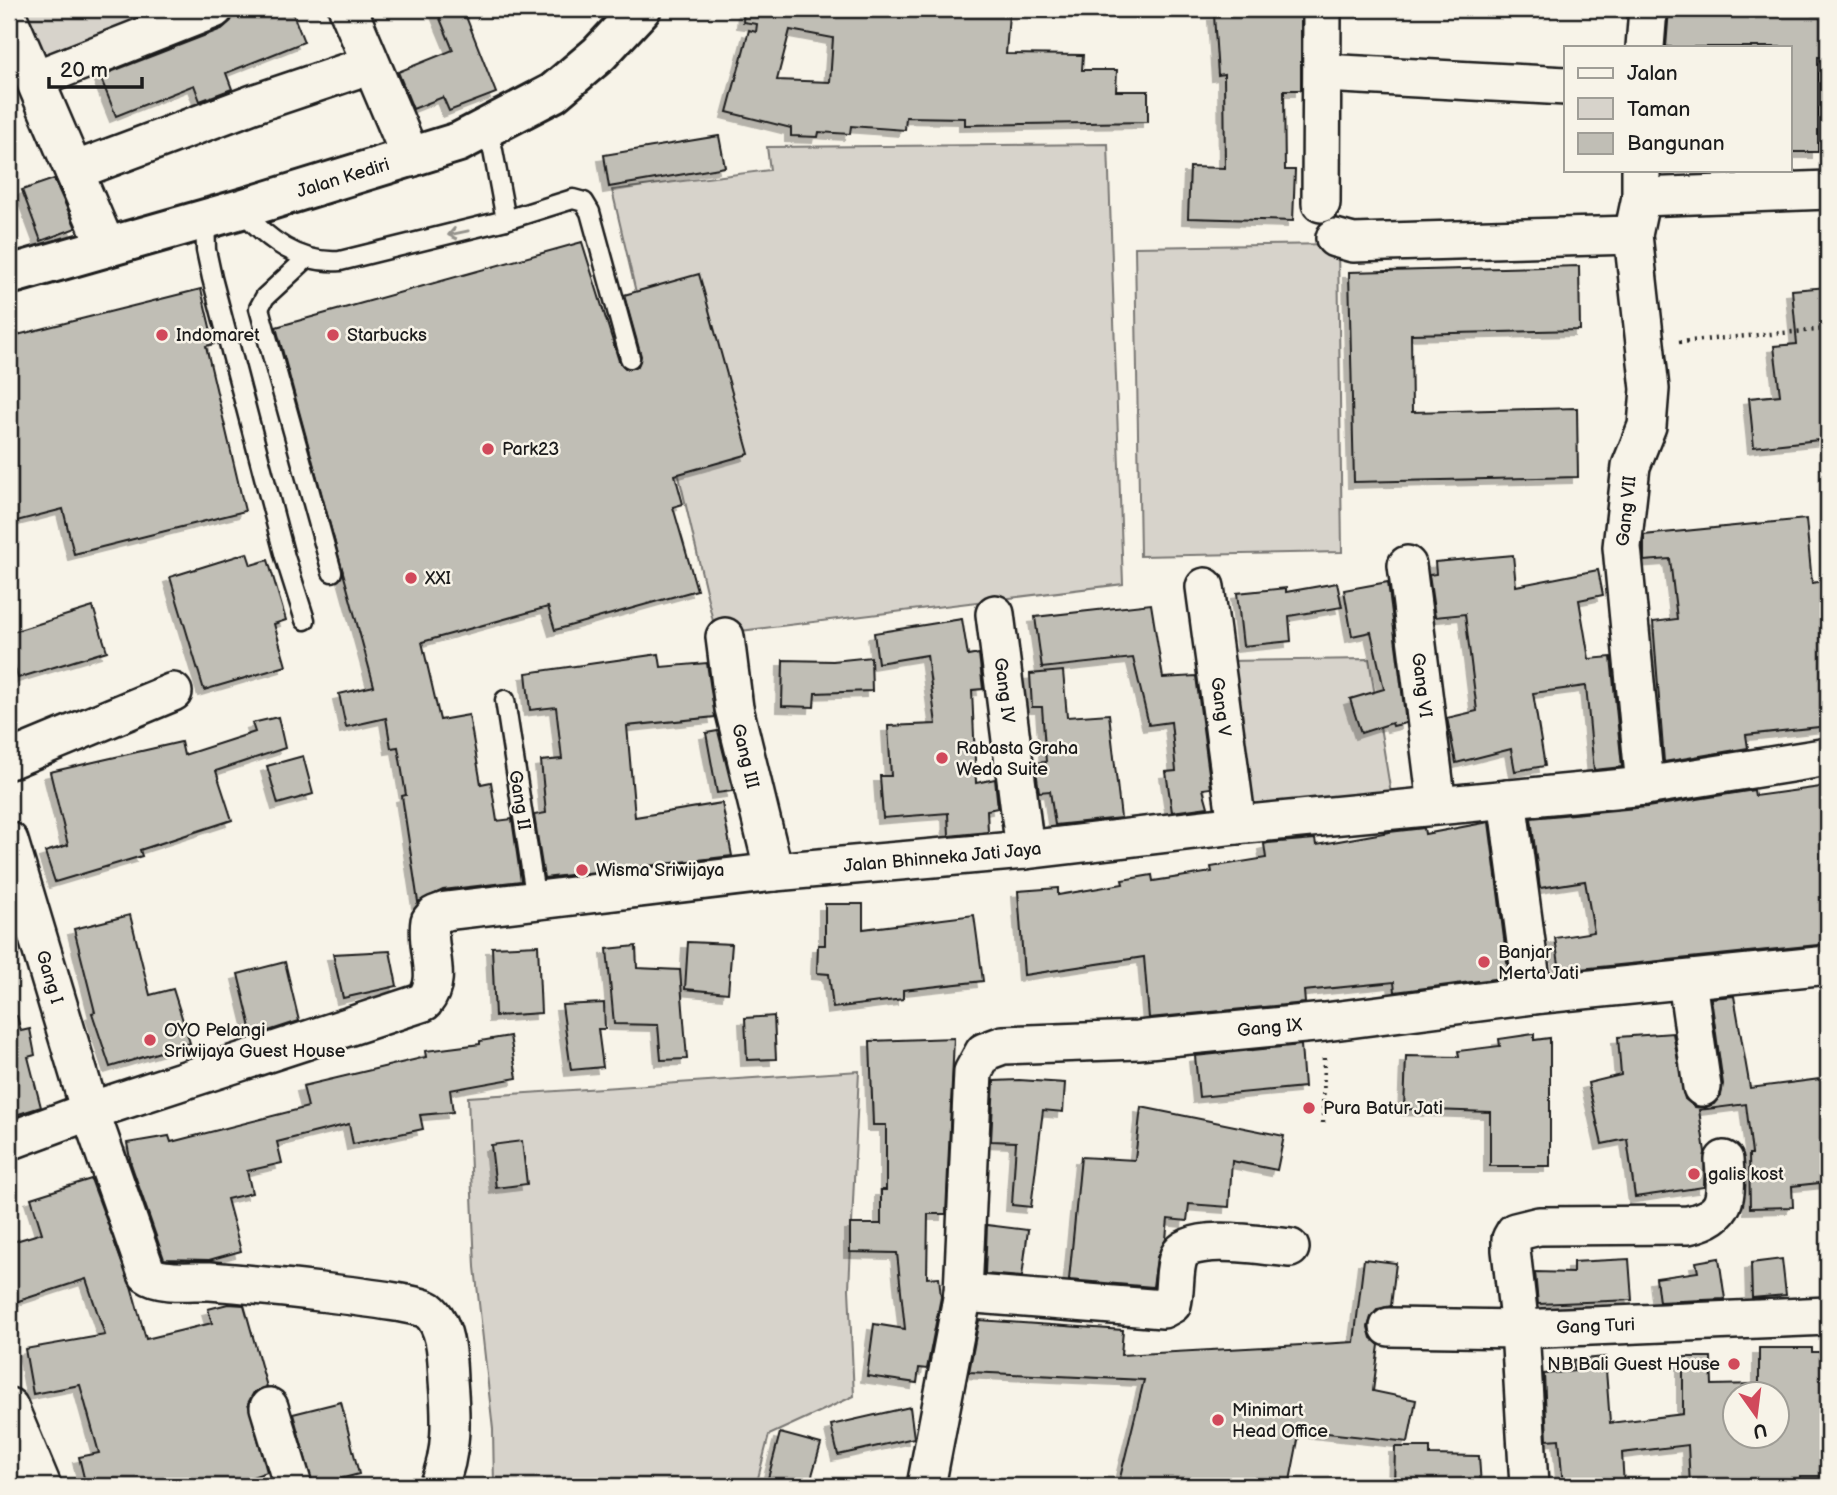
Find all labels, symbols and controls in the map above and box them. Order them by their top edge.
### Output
scale bar [49,46,142,90]
legend [1564,46,1792,172]
text: 20 m [60,58,108,83]
text: Jalan [1627,61,1678,86]
text: Taman [1627,97,1690,122]
text: Bangunan [1627,131,1725,156]
street label: Jalan Kediri [294,154,392,202]
one-way arrow [447,226,470,240]
place label: Indomaret [176,325,260,346]
place label: Starbucks [347,325,427,346]
marker: Indomaret [154,327,170,343]
marker: Starbucks [325,327,341,343]
place label: Park23 [502,439,559,460]
marker: Park23 [480,441,496,457]
street label: Gang VII [1612,475,1641,547]
place label: XXI [424,568,451,589]
marker: XXI [403,570,419,586]
street label: Gang VI [1407,651,1436,719]
street label: Gang IV [990,656,1019,724]
street label: Gang V [1206,676,1235,738]
street label: Gang III [727,722,763,791]
place label: Rabasta Graha Weda Suite [956,738,1078,780]
marker: Rabasta Graha Weda Suite [934,750,950,766]
street label: Gang II [504,769,535,831]
street label: Jalan Bhinneka Jati Jaya [843,838,1043,877]
place label: Wisma Sriwijaya [596,860,724,881]
marker: Wisma Sriwijaya [574,862,590,878]
place label: Banjar Merta Jati [1498,942,1579,984]
street label: Gang I [31,948,67,1006]
marker: Banjar Merta Jati [1476,954,1492,970]
street label: Gang IX [1236,1014,1304,1041]
place label: OYO Pelangi Sriwijaya Guest House [164,1020,346,1062]
marker: OYO Pelangi Sriwijaya Guest House [142,1032,158,1048]
place label: Pura Batur Jati [1323,1098,1443,1119]
marker: Pura Batur Jati [1301,1100,1317,1116]
place label: galis kost [1708,1164,1784,1185]
marker: galis kost [1686,1166,1702,1182]
street label: Gang Turi [1556,1314,1636,1338]
place label: NB Bali Guest House [1547,1354,1720,1375]
marker: NB Bali Guest House [1726,1356,1742,1372]
north arrow [1722,1380,1792,1450]
place label: Minimart Head Office [1232,1400,1328,1442]
marker: Minimart Head Office [1210,1412,1226,1428]
text: U [1750,1417,1769,1443]

